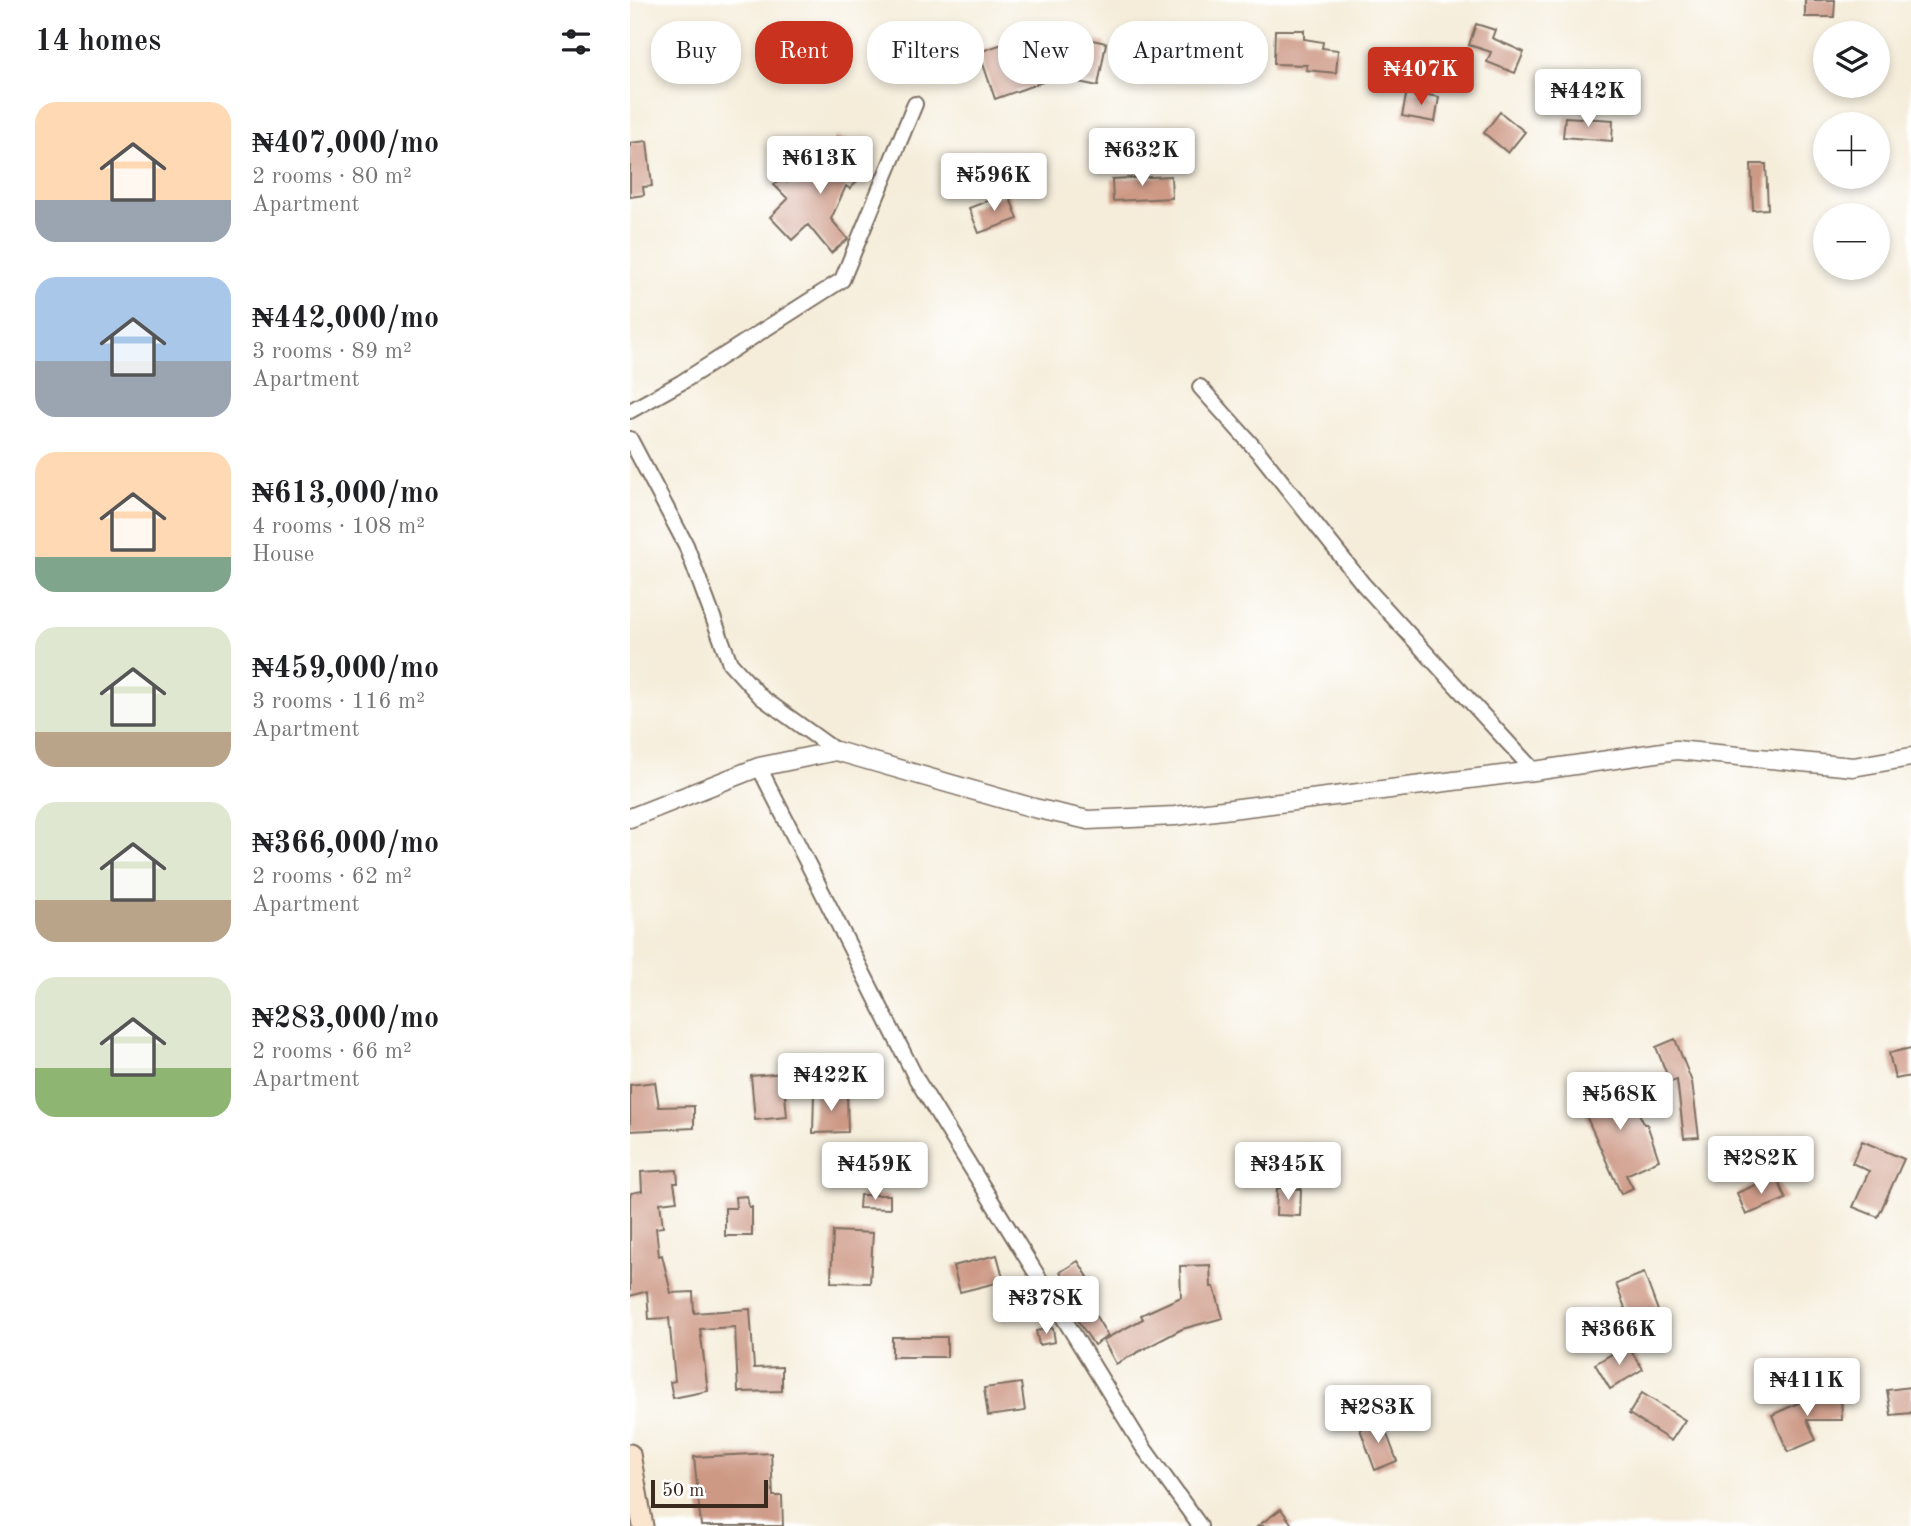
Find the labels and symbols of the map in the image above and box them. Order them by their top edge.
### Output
pin: ₦407K [1372,48,1470,107]
pin: ₦442K [1539,69,1637,129]
pin: ₦632K [1093,128,1191,188]
pin: ₦613K [771,136,869,196]
pin: ₦596K [945,154,1043,213]
pin: ₦422K [782,1054,880,1113]
pin: ₦568K [1571,1072,1669,1132]
pin: ₦282K [1712,1136,1810,1196]
pin: ₦459K [826,1142,924,1202]
pin: ₦345K [1239,1142,1337,1202]
pin: ₦378K [997,1276,1095,1336]
pin: ₦366K [1570,1308,1668,1367]
pin: ₦411K [1758,1358,1856,1418]
pin: ₦283K [1329,1386,1427,1445]
scale bar [651,1477,768,1509]

